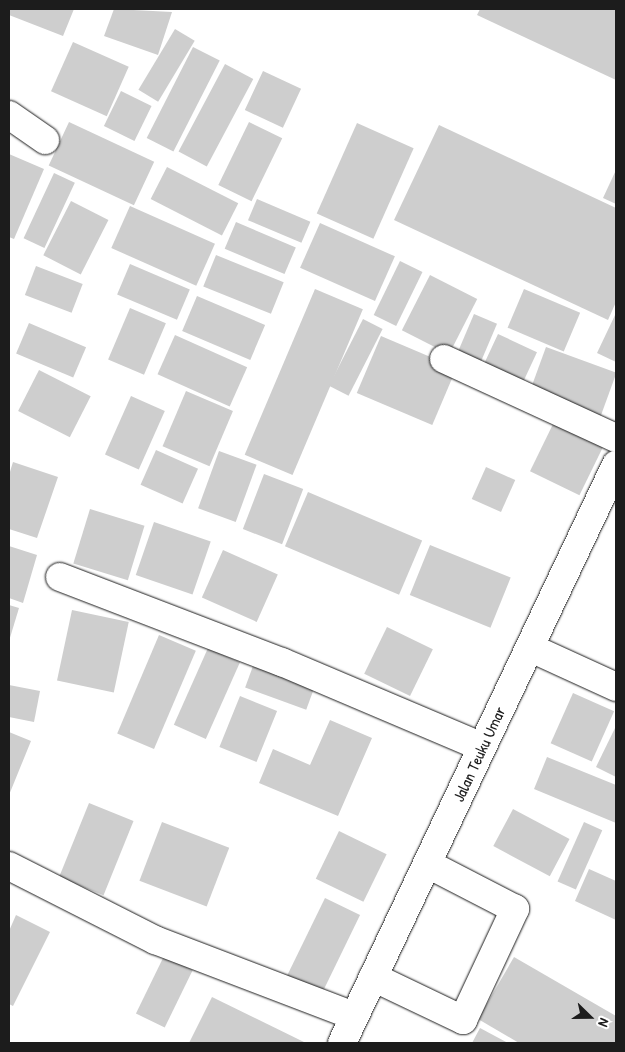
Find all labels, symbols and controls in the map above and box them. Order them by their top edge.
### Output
street label: Jalan Teuku Umar [449,703,509,805]
north arrow [565,992,615,1042]
text: N [594,1016,615,1030]

